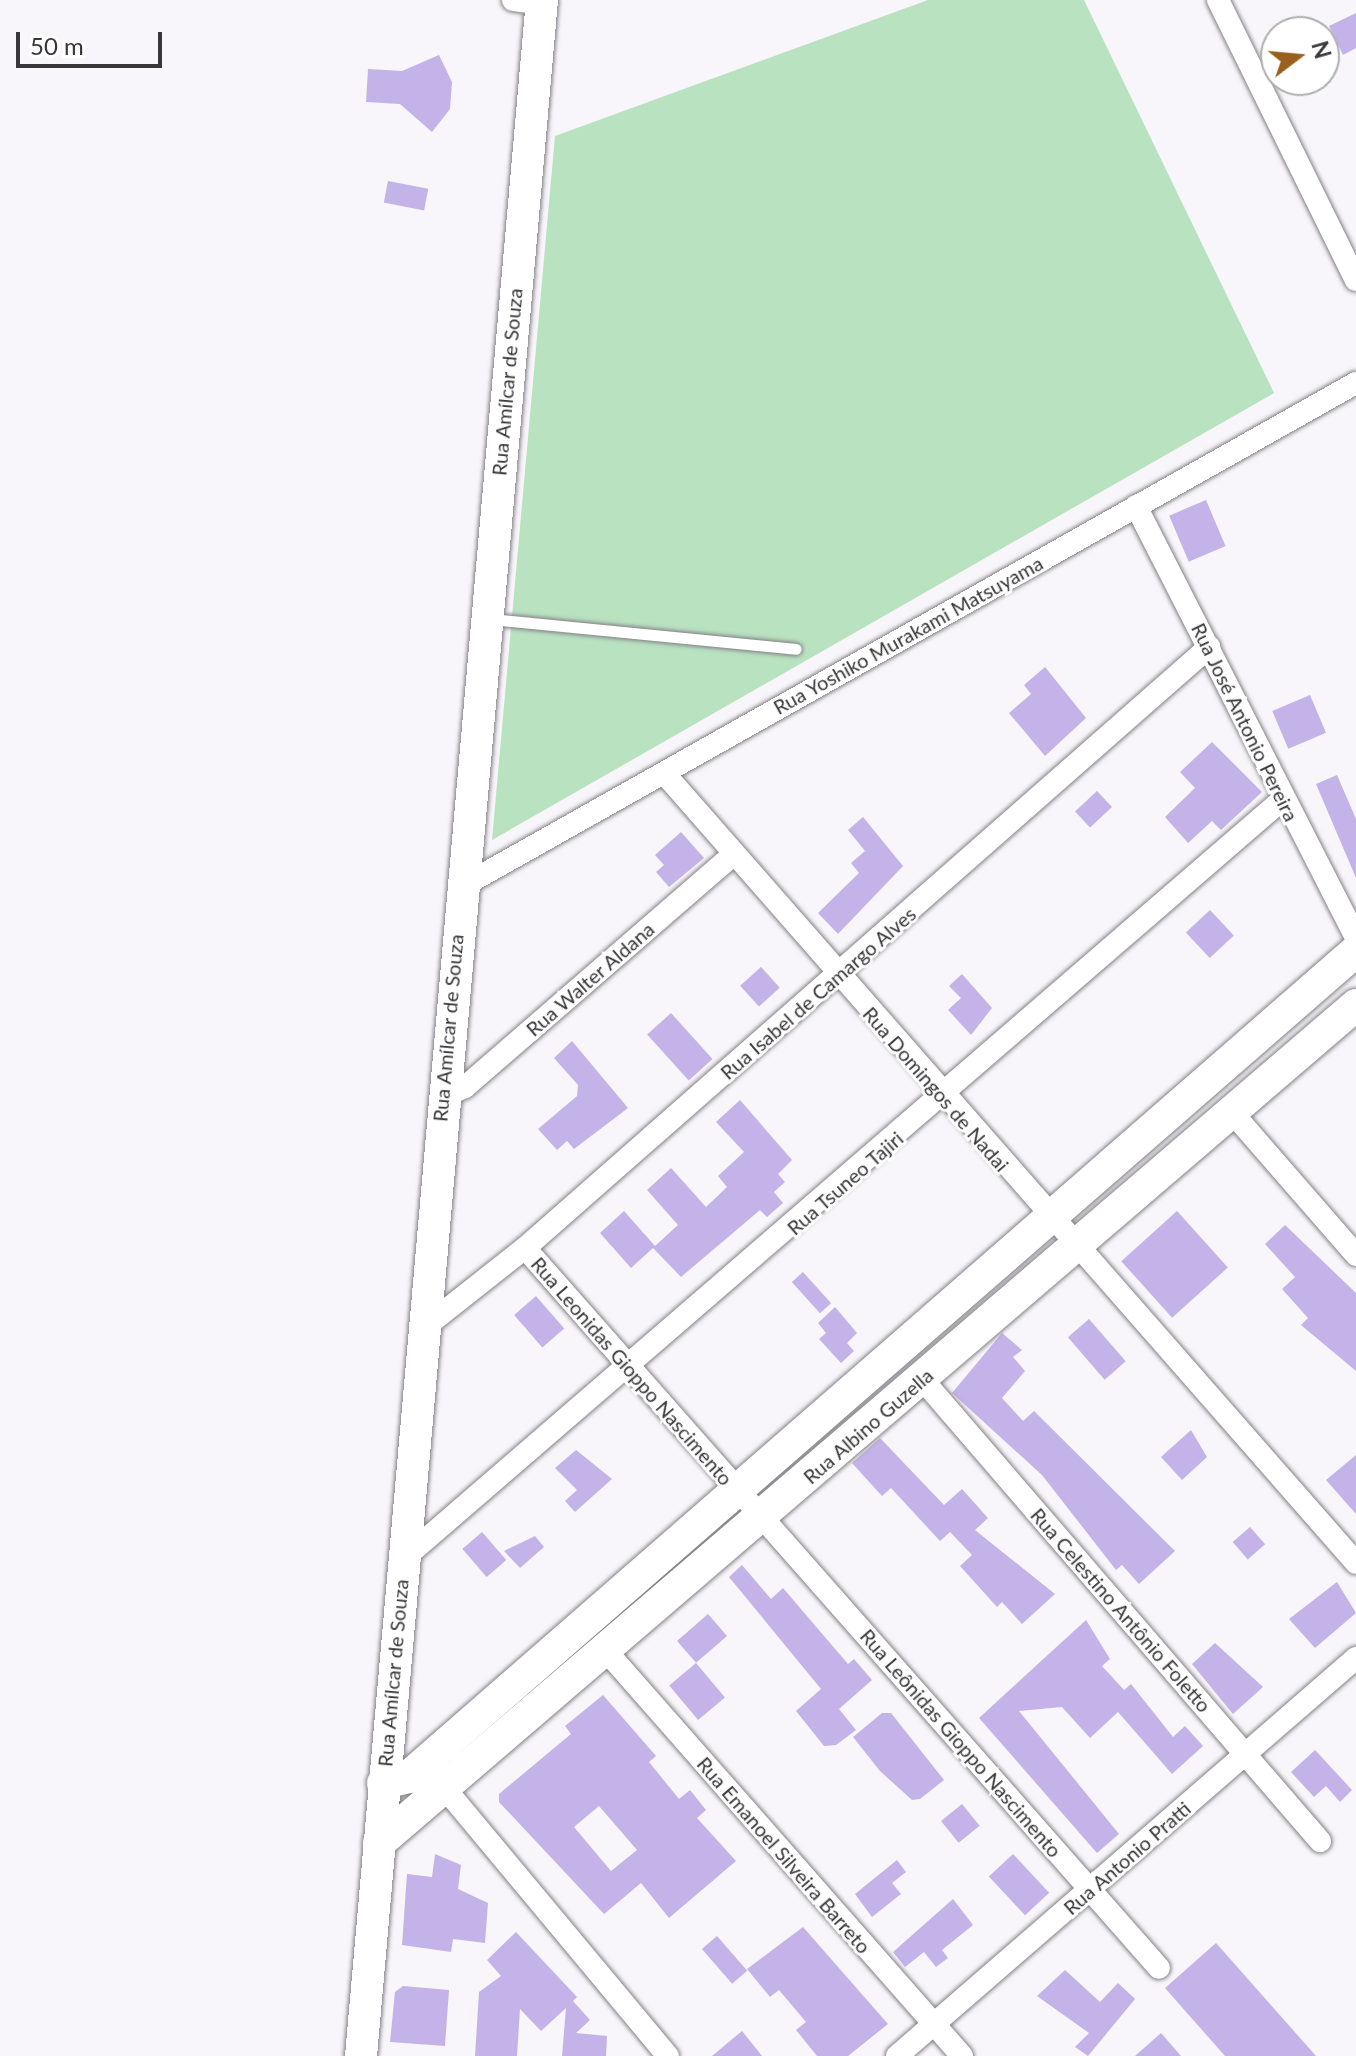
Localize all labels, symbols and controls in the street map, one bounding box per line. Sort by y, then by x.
scale bar [20,16,166,66]
north arrow [1260,16,1340,96]
text: 50 m [30,31,84,60]
text: N [1306,38,1337,62]
street label: Rua Amílcar de Souza [487,287,527,477]
street label: Rua Yoshiko Murakami Matsuyama [769,551,1047,719]
street label: Rua José Antonio Pereira [1186,618,1304,826]
street label: Rua Isabel de Camargo Alves [715,901,921,1085]
street label: Rua Walter Aldana [521,916,659,1042]
street label: Rua Amílcar de Souza [428,933,468,1123]
street label: Rua Domingos de Nadai [858,1002,1014,1176]
street label: Rua Tsuneo Tajiri [782,1126,908,1240]
street label: Rua Leonidas Gioppo Nascimento [526,1252,738,1490]
street label: Rua Albino Guzella [798,1363,938,1489]
street label: Rua Celestino Antônio Foletto [1026,1503,1216,1717]
street label: Rua Amílcar de Souza [373,1578,413,1768]
street label: Rua Leônidas Gioppo Nascimento [855,1624,1067,1862]
street label: Rua Emanoel Silveira Barreto [692,1752,876,1958]
street label: Rua Antonio Pratti [1058,1796,1196,1920]

